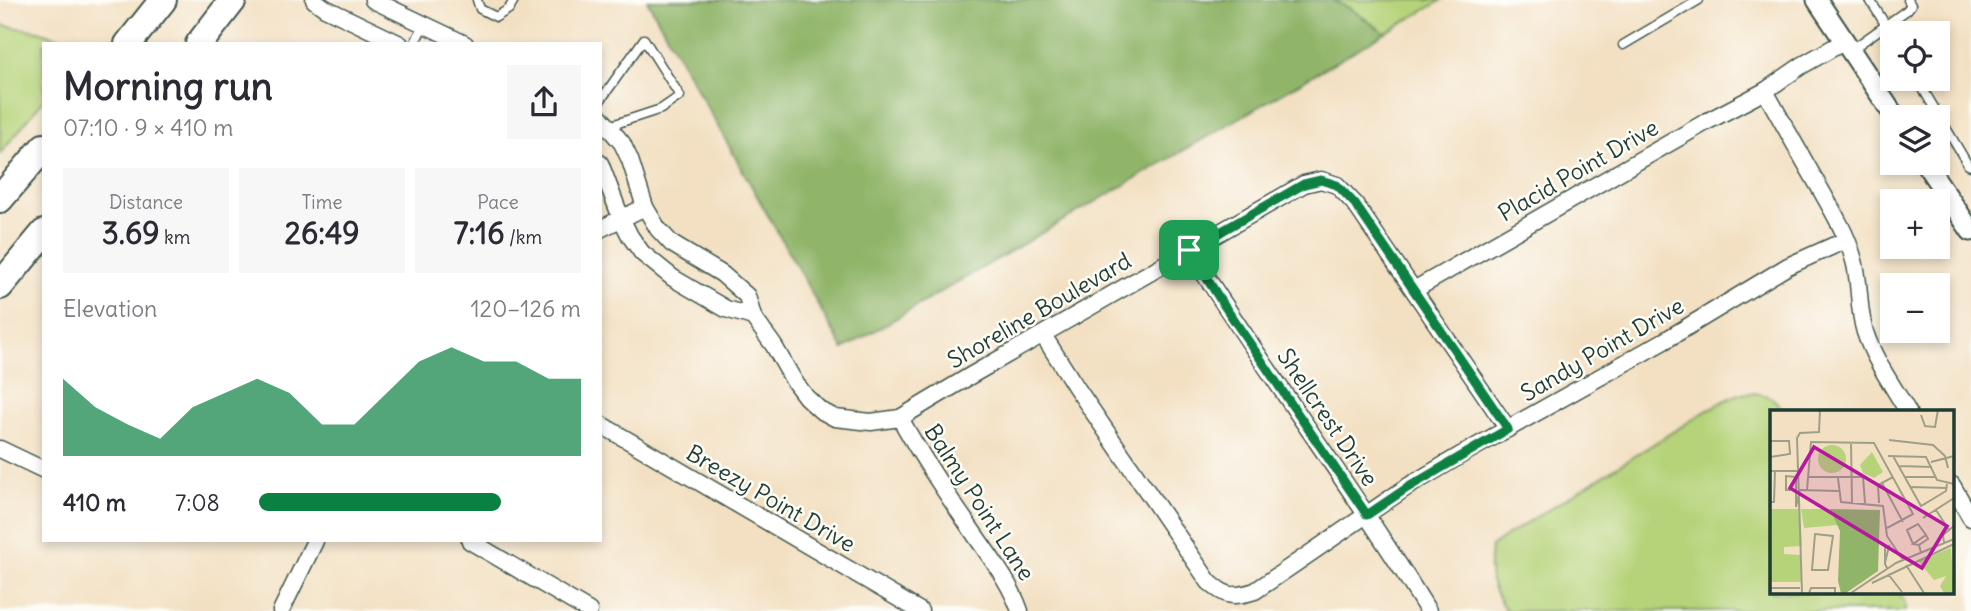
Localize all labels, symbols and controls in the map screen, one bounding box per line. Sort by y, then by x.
map controls [1880,21,1950,343]
button: locate [1880,21,1950,91]
text: Morning run [63,63,273,110]
button: share [507,65,581,139]
button: layers [1880,105,1950,175]
street label: Placid Point Drive [1493,112,1663,228]
text: 07:10 · 9 × 410 m [63,113,233,142]
button: + [1880,189,1950,259]
text: Distance [109,190,183,214]
text: Time [301,190,343,214]
text: Pace [477,190,519,214]
text: 3.69 [102,214,159,252]
text: 26:49 [284,214,360,252]
text: 7:16 [454,214,504,252]
pin [1159,220,1219,280]
text: km [159,225,190,249]
text: /km [504,225,542,249]
icon: arrive [1170,231,1208,269]
street label: Shoreline Boulevard [942,246,1136,374]
button: − [1880,273,1950,343]
street label: Sandy Point Drive [1515,291,1689,407]
text: Elevation [63,294,157,323]
text: 120–126 m [470,294,581,323]
street label: Shellcrest Drive [1271,343,1385,491]
inset map [1770,410,1954,594]
street label: Balmy Point Lane [919,418,1041,586]
street label: Breezy Point Drive [681,438,861,558]
text: 410 m [63,488,126,517]
text: 7:08 [175,488,220,517]

